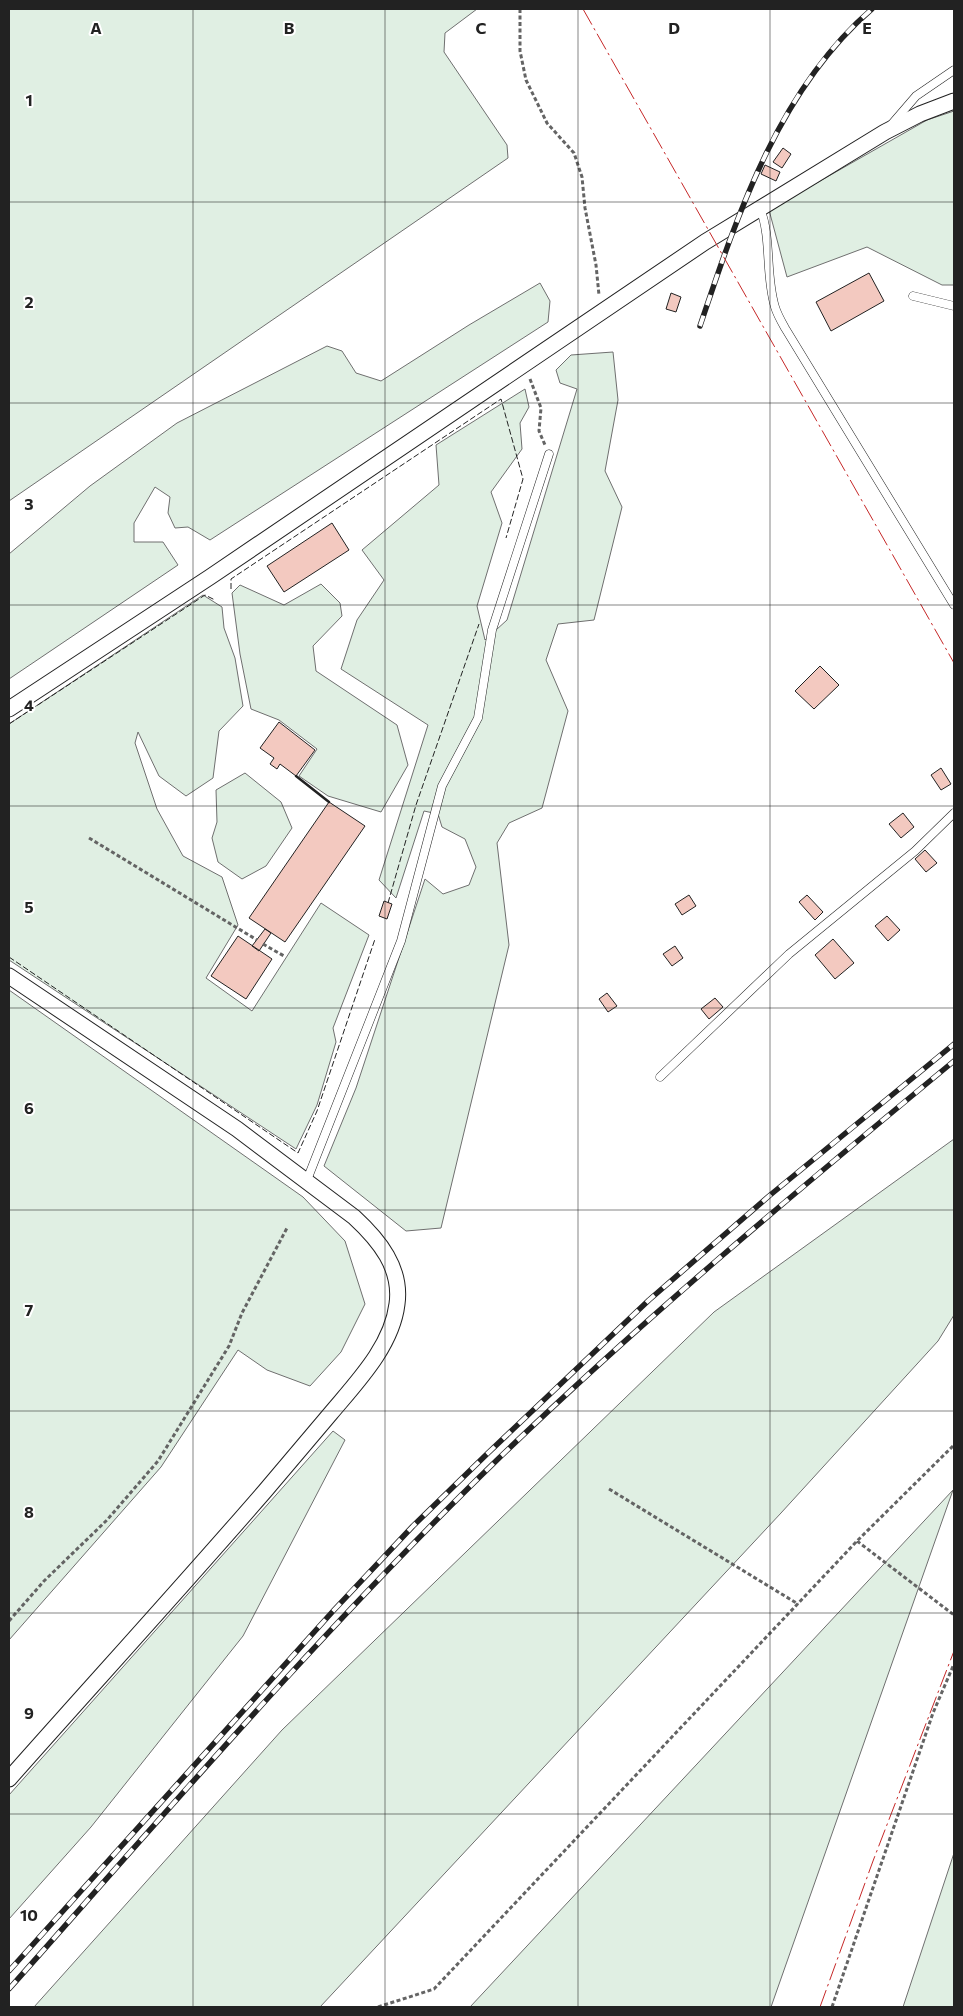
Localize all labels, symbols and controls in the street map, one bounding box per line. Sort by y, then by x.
text: A [90,18,102,37]
text: B [284,18,295,37]
text: C [476,18,487,37]
text: D [668,18,680,37]
text: E [862,18,872,37]
text: 1 [25,90,33,109]
text: 2 [24,292,34,311]
text: 3 [24,494,34,513]
text: 4 [24,695,34,714]
text: 5 [24,897,34,916]
text: 6 [24,1098,34,1117]
text: 7 [25,1300,34,1319]
text: 8 [24,1502,34,1521]
text: 9 [24,1703,34,1722]
text: 10 [20,1905,38,1924]

